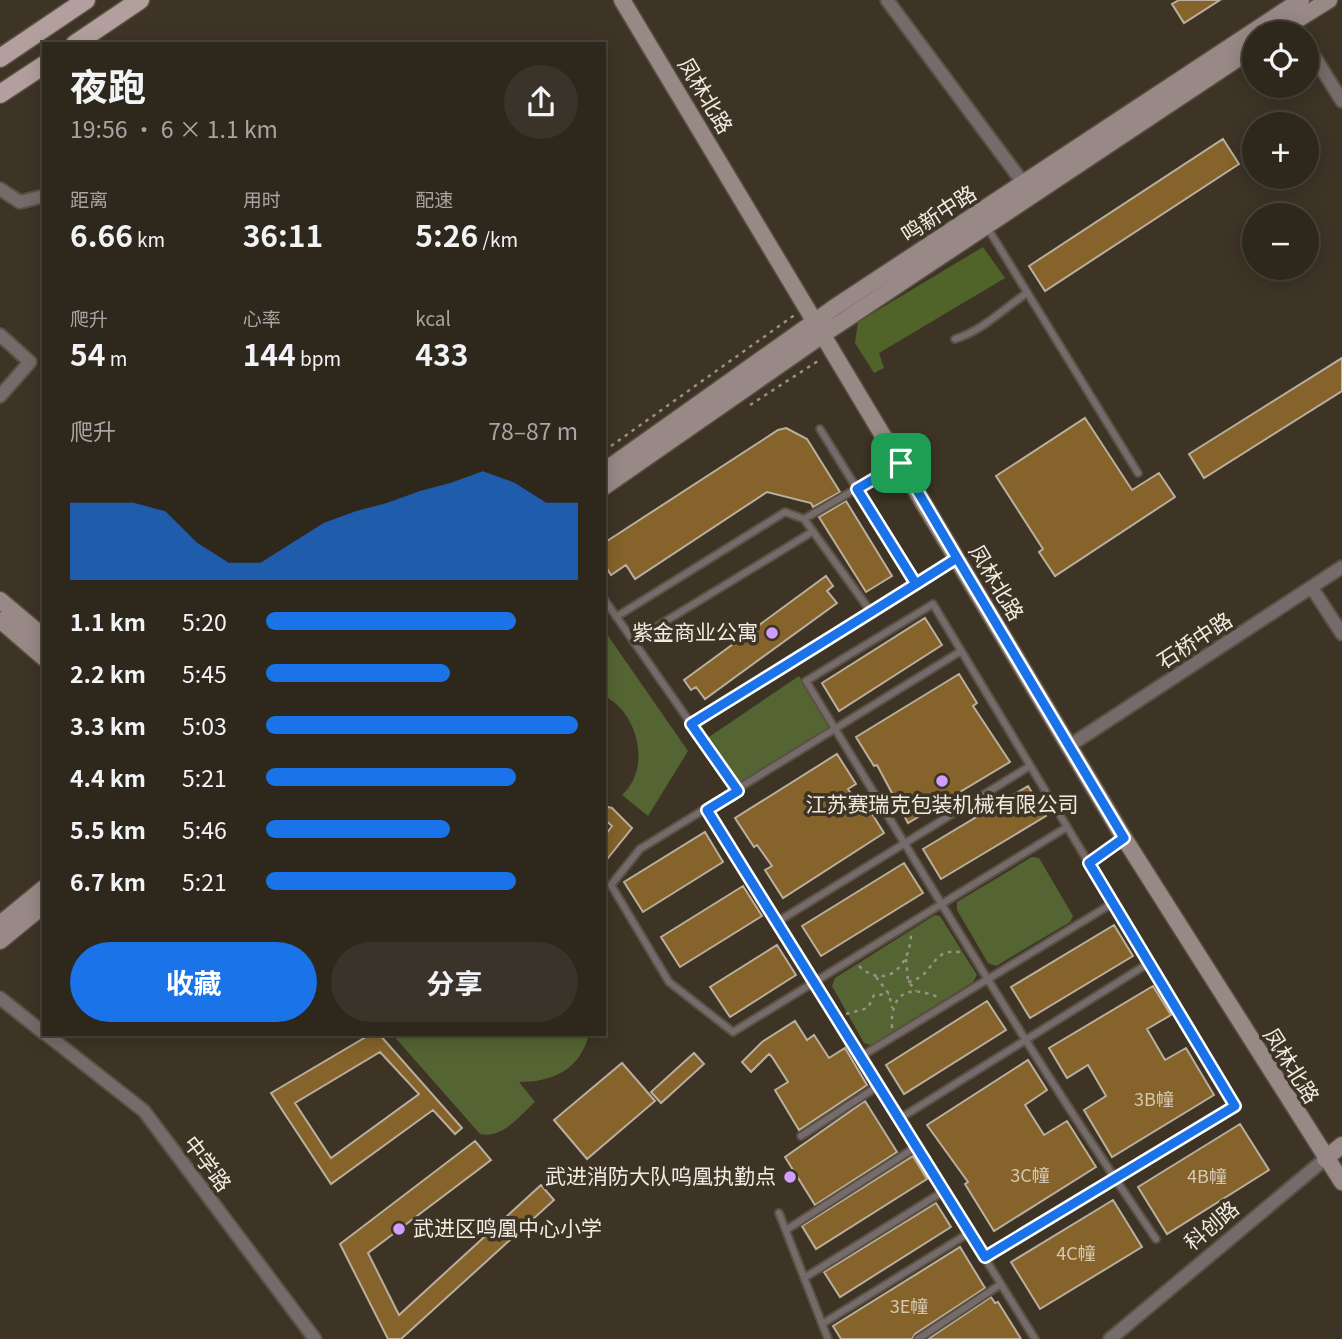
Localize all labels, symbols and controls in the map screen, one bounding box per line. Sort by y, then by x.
map controls [1242,21,1319,280]
button: locate [1242,21,1319,98]
street label: 凤林北路 [672,51,741,139]
text: 夜跑 [70,57,146,112]
button: share [504,65,578,139]
text: 19:56 · 6 × 1.1 km [70,111,278,145]
button: + [1242,112,1319,189]
street label: 鸣新中路 [895,177,981,248]
text: 距离 [70,185,108,212]
text: 用时 [243,185,281,212]
text: 配速 [415,185,453,212]
button: − [1242,203,1319,280]
text: 6.66 [70,212,133,256]
text: 36:11 [243,212,323,256]
text: 5:26 [415,212,478,256]
text: km [133,225,165,252]
text: /km [478,225,518,252]
text: 爬升 [70,304,108,331]
text: 心率 [243,304,281,331]
text: kcal [415,304,451,331]
text: 54 [70,331,105,375]
text: 144 [243,331,296,375]
text: 433 [415,331,468,375]
text: m [105,344,127,371]
text: bpm [296,344,341,371]
text: 爬升 [70,413,116,447]
text: 78–87 m [488,413,578,447]
pin [871,433,931,493]
icon: arrive [882,444,920,482]
street label: 凤林北路 [963,538,1032,626]
text: 1.1 km [70,604,146,638]
text: 5:20 [182,604,227,638]
street label: 石桥中路 [1151,604,1237,675]
place label: 紫金商业公寓 [632,616,758,646]
marker: 紫金商业公寓 [764,625,780,641]
text: 2.2 km [70,656,146,690]
text: 5:45 [182,656,227,690]
text: 3.3 km [70,708,146,742]
text: 5:03 [182,708,227,742]
text: 4.4 km [70,760,146,794]
text: 5:21 [182,760,227,794]
marker: 江苏赛瑞克包装机械有限公司 [934,773,950,789]
place label: 江苏赛瑞克包装机械有限公司 [806,788,1079,818]
text: 5.5 km [70,812,146,846]
text: 5:46 [182,812,227,846]
text: 6.7 km [70,864,146,898]
text: 5:21 [182,864,227,898]
button: 收藏 [70,942,317,1022]
button: 分享 [331,942,578,1022]
street label: 凤林北路 [1258,1021,1328,1109]
house number: 3B幢 [1134,1085,1174,1111]
street label: 中学路 [178,1129,240,1197]
place label: 武进消防大队呜凰执勤点 [545,1160,776,1190]
house number: 3C幢 [1010,1161,1050,1187]
house number: 4B幢 [1187,1162,1227,1188]
marker: 武进消防大队呜凰执勤点 [782,1169,798,1185]
street label: 科创路 [1177,1193,1244,1256]
place label: 武进区鸣凰中心小学 [413,1212,602,1242]
marker: 武进区鸣凰中心小学 [391,1221,407,1237]
house number: 4C幢 [1056,1239,1096,1265]
house number: 3E幢 [890,1292,928,1318]

